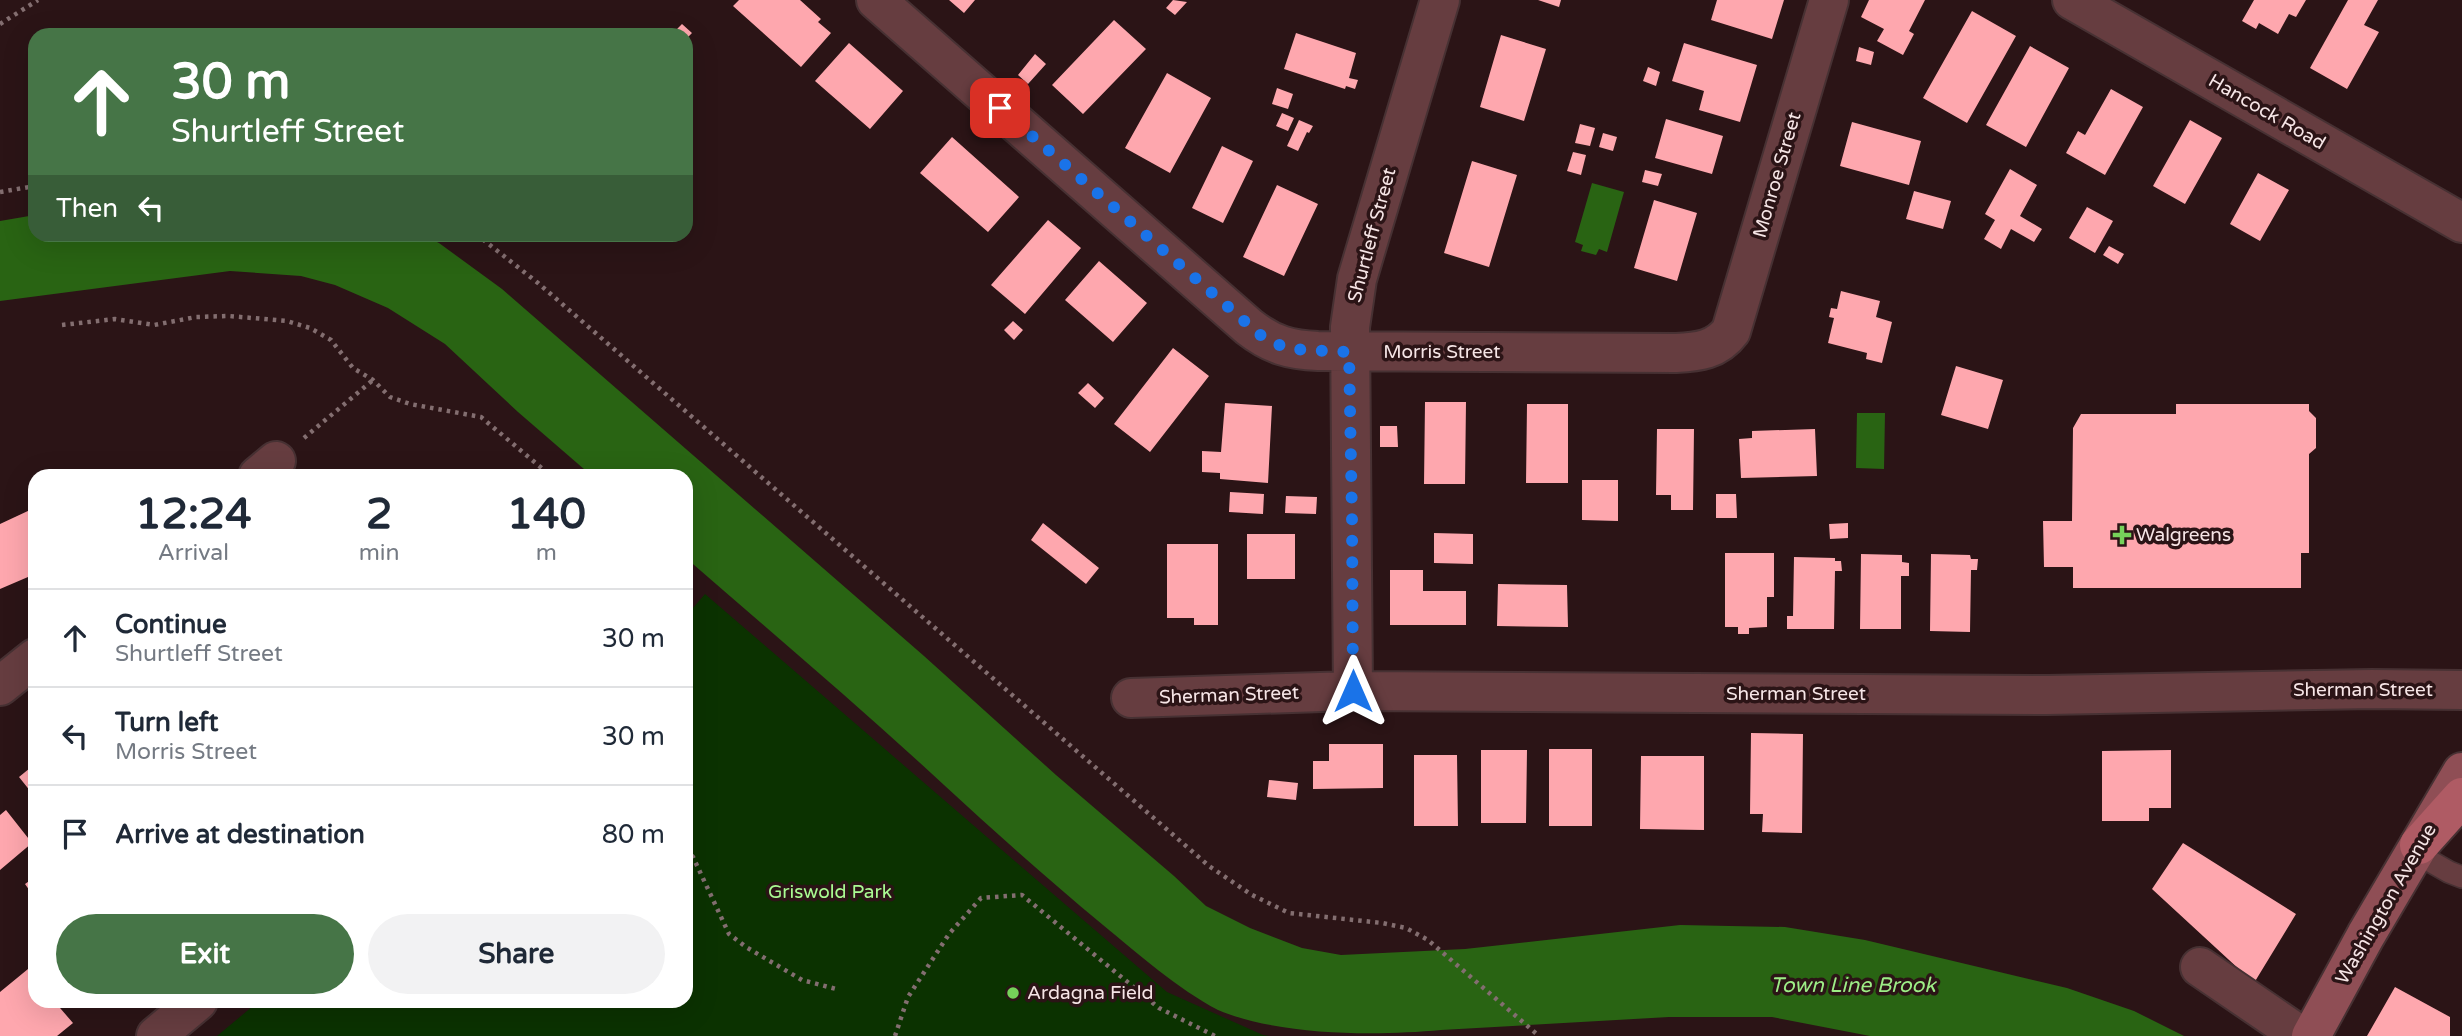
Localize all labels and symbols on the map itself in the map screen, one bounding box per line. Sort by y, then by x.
street label: Hancock Road [2205,70,2329,154]
pin [970,78,1030,138]
street label: Monroe Street [1749,110,1805,240]
street label: Shurtleff Street [1343,165,1401,305]
street label: Morris Street [1383,341,1501,363]
place label: Walgreens [2136,524,2231,546]
marker: Walgreens [2114,527,2130,543]
position arrow [1316,654,1390,728]
street label: Sherman Street [2293,679,2433,701]
street label: Sherman Street [1159,682,1299,708]
street label: Sherman Street [1726,683,1866,705]
street label: Washington Avenue [2331,820,2441,988]
park label: Griswold Park [768,881,892,903]
water label: Town Line Brook [1770,973,1937,998]
place label: Ardagna Field [1027,982,1153,1004]
marker: Ardagna Field [1005,985,1021,1001]

